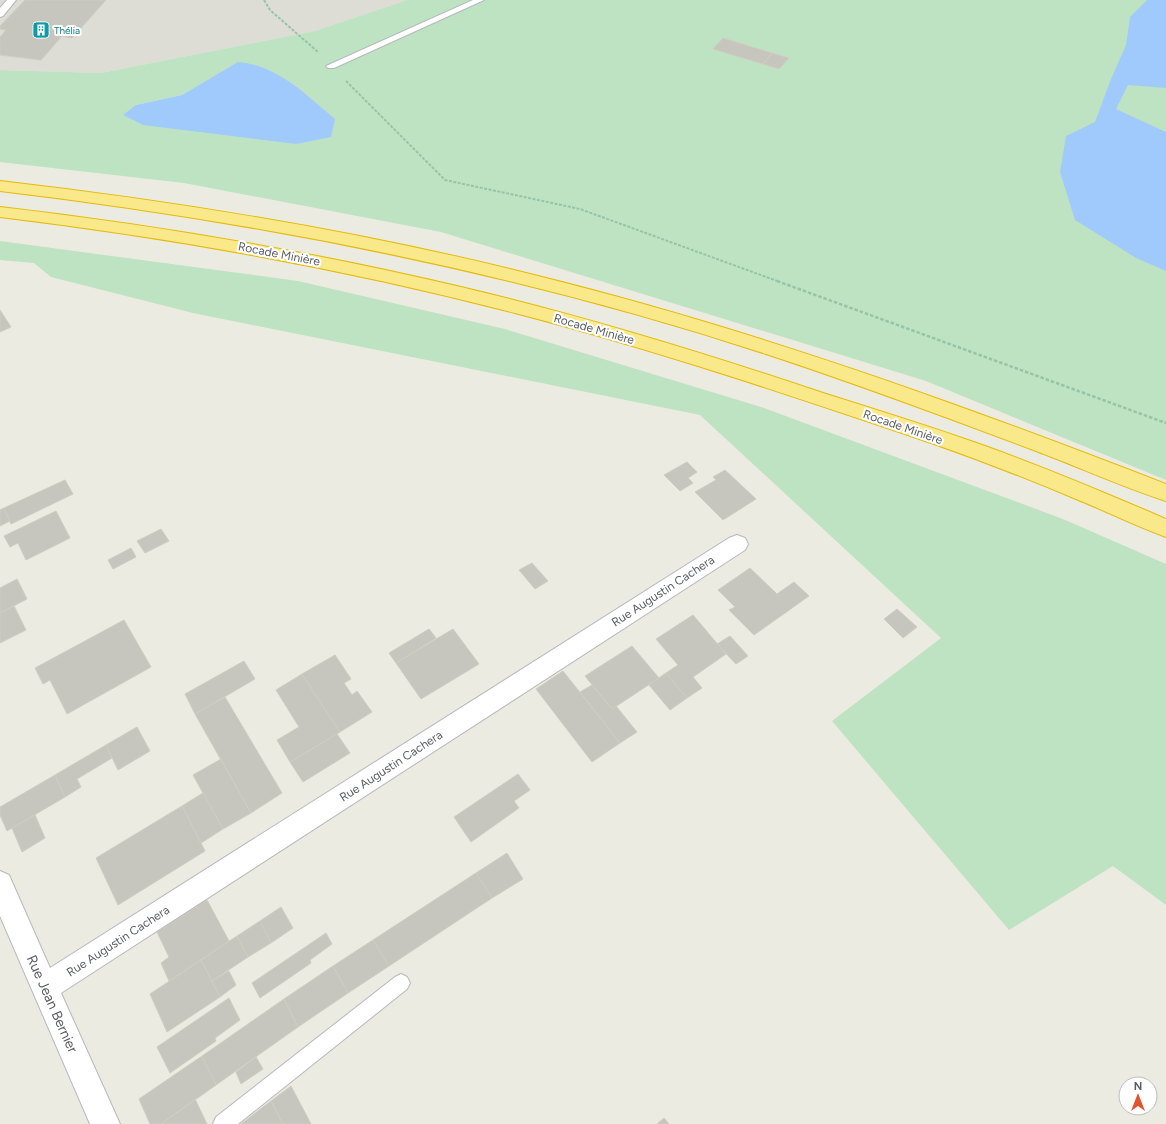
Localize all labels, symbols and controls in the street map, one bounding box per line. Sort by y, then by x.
building icon: Thélia [31,20,51,40]
place label: Thélia [54,24,80,37]
street label: Rocade Minière [237,239,322,269]
street label: Rocade Minière [552,311,636,347]
street label: Rocade Minière [861,407,945,447]
street label: Rue Augustin Cachera [609,553,717,629]
street label: Rue Augustin Cachera [337,728,445,804]
street label: Rue Augustin Cachera [64,903,172,979]
street label: Rue Jean Bernier [23,952,81,1056]
north arrow [1118,1076,1158,1116]
text: N [1134,1080,1142,1093]

